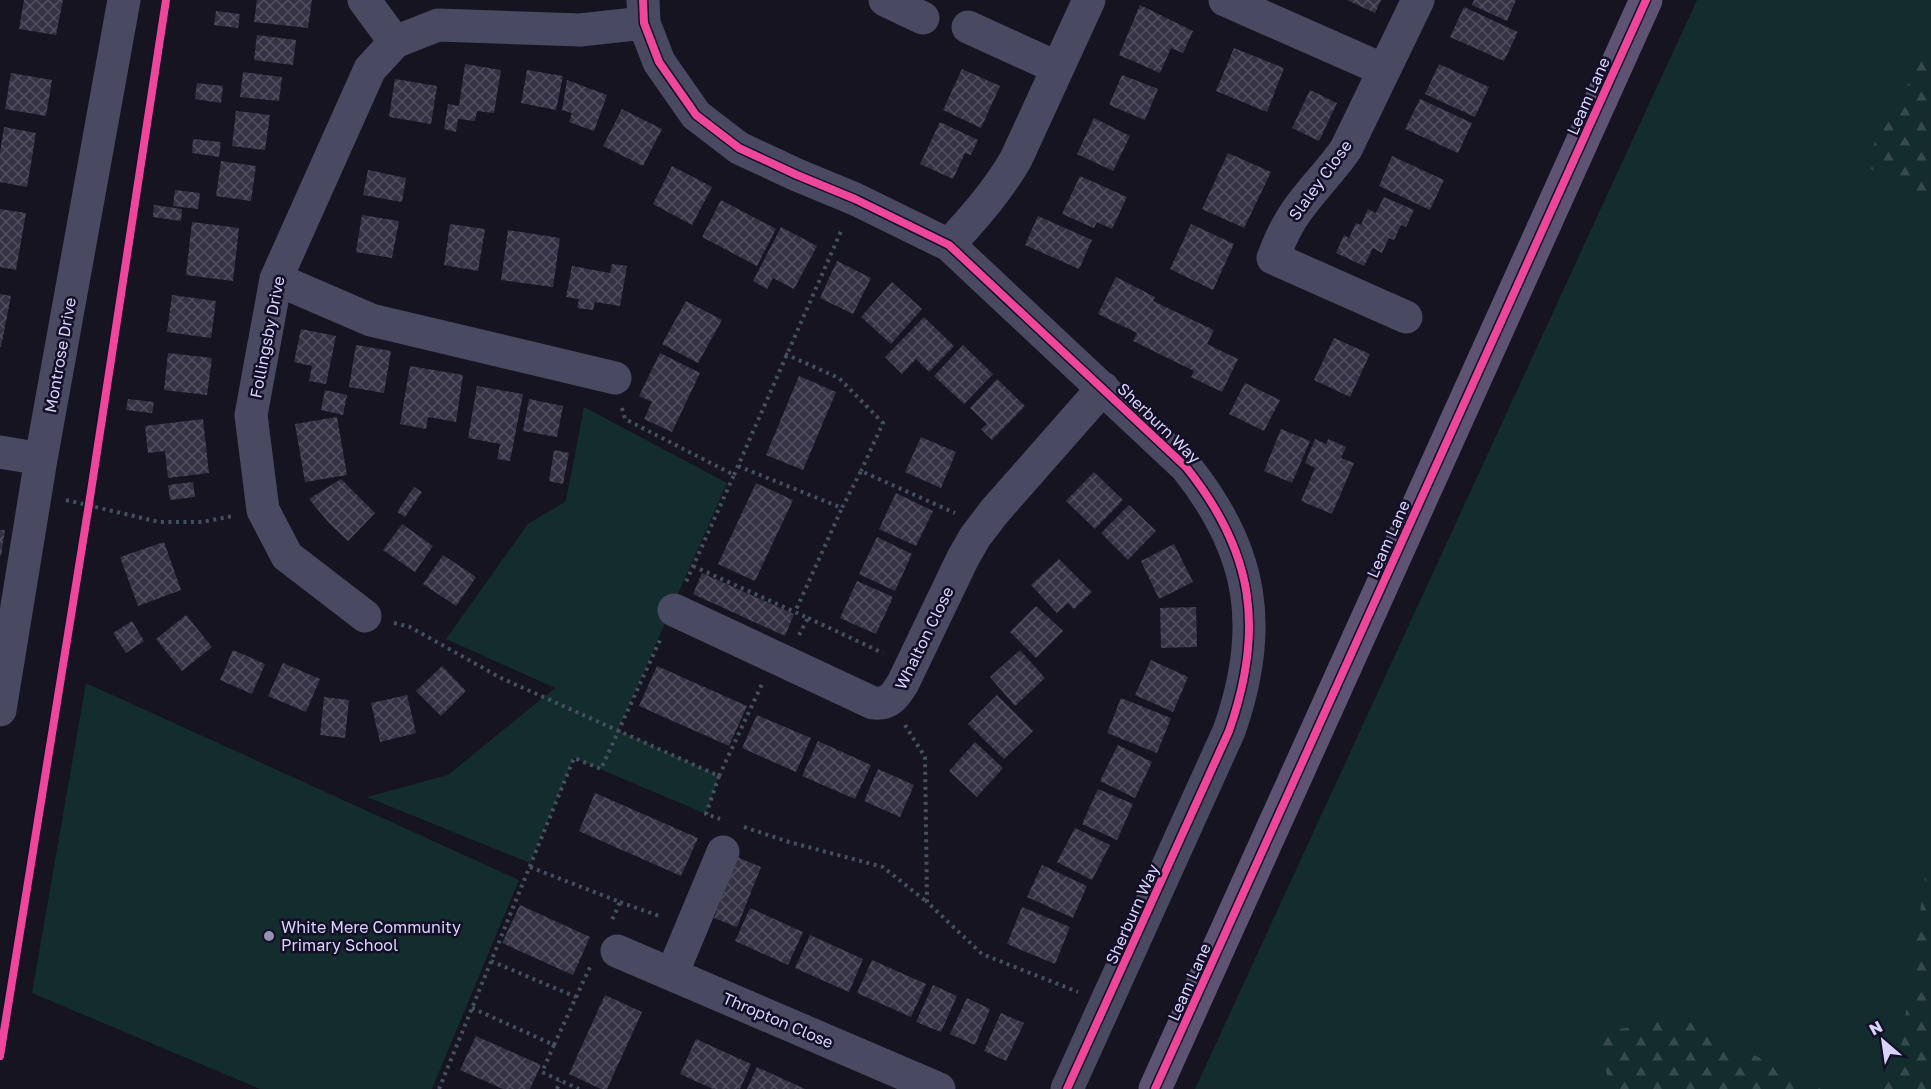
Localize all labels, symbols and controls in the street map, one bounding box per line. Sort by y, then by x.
street label: Leam Lane [1562,54,1614,138]
street label: Slaley Close [1284,136,1356,224]
street label: Follingsby Drive [245,274,289,400]
street label: Montrose Drive [40,296,80,414]
street label: Sherburn Way [1113,378,1205,468]
street label: Leam Lane [1362,497,1414,581]
street label: Whalton Close [890,583,958,693]
street label: Sherburn Way [1101,861,1163,967]
place label: White Mere Community Primary School [281,917,461,955]
marker: White Mere Community Primary School [262,929,276,943]
street label: Leam Lane [1163,940,1215,1024]
street label: Thropton Close [720,988,836,1052]
north arrow [1853,1011,1913,1071]
text: N [1866,1016,1886,1040]

